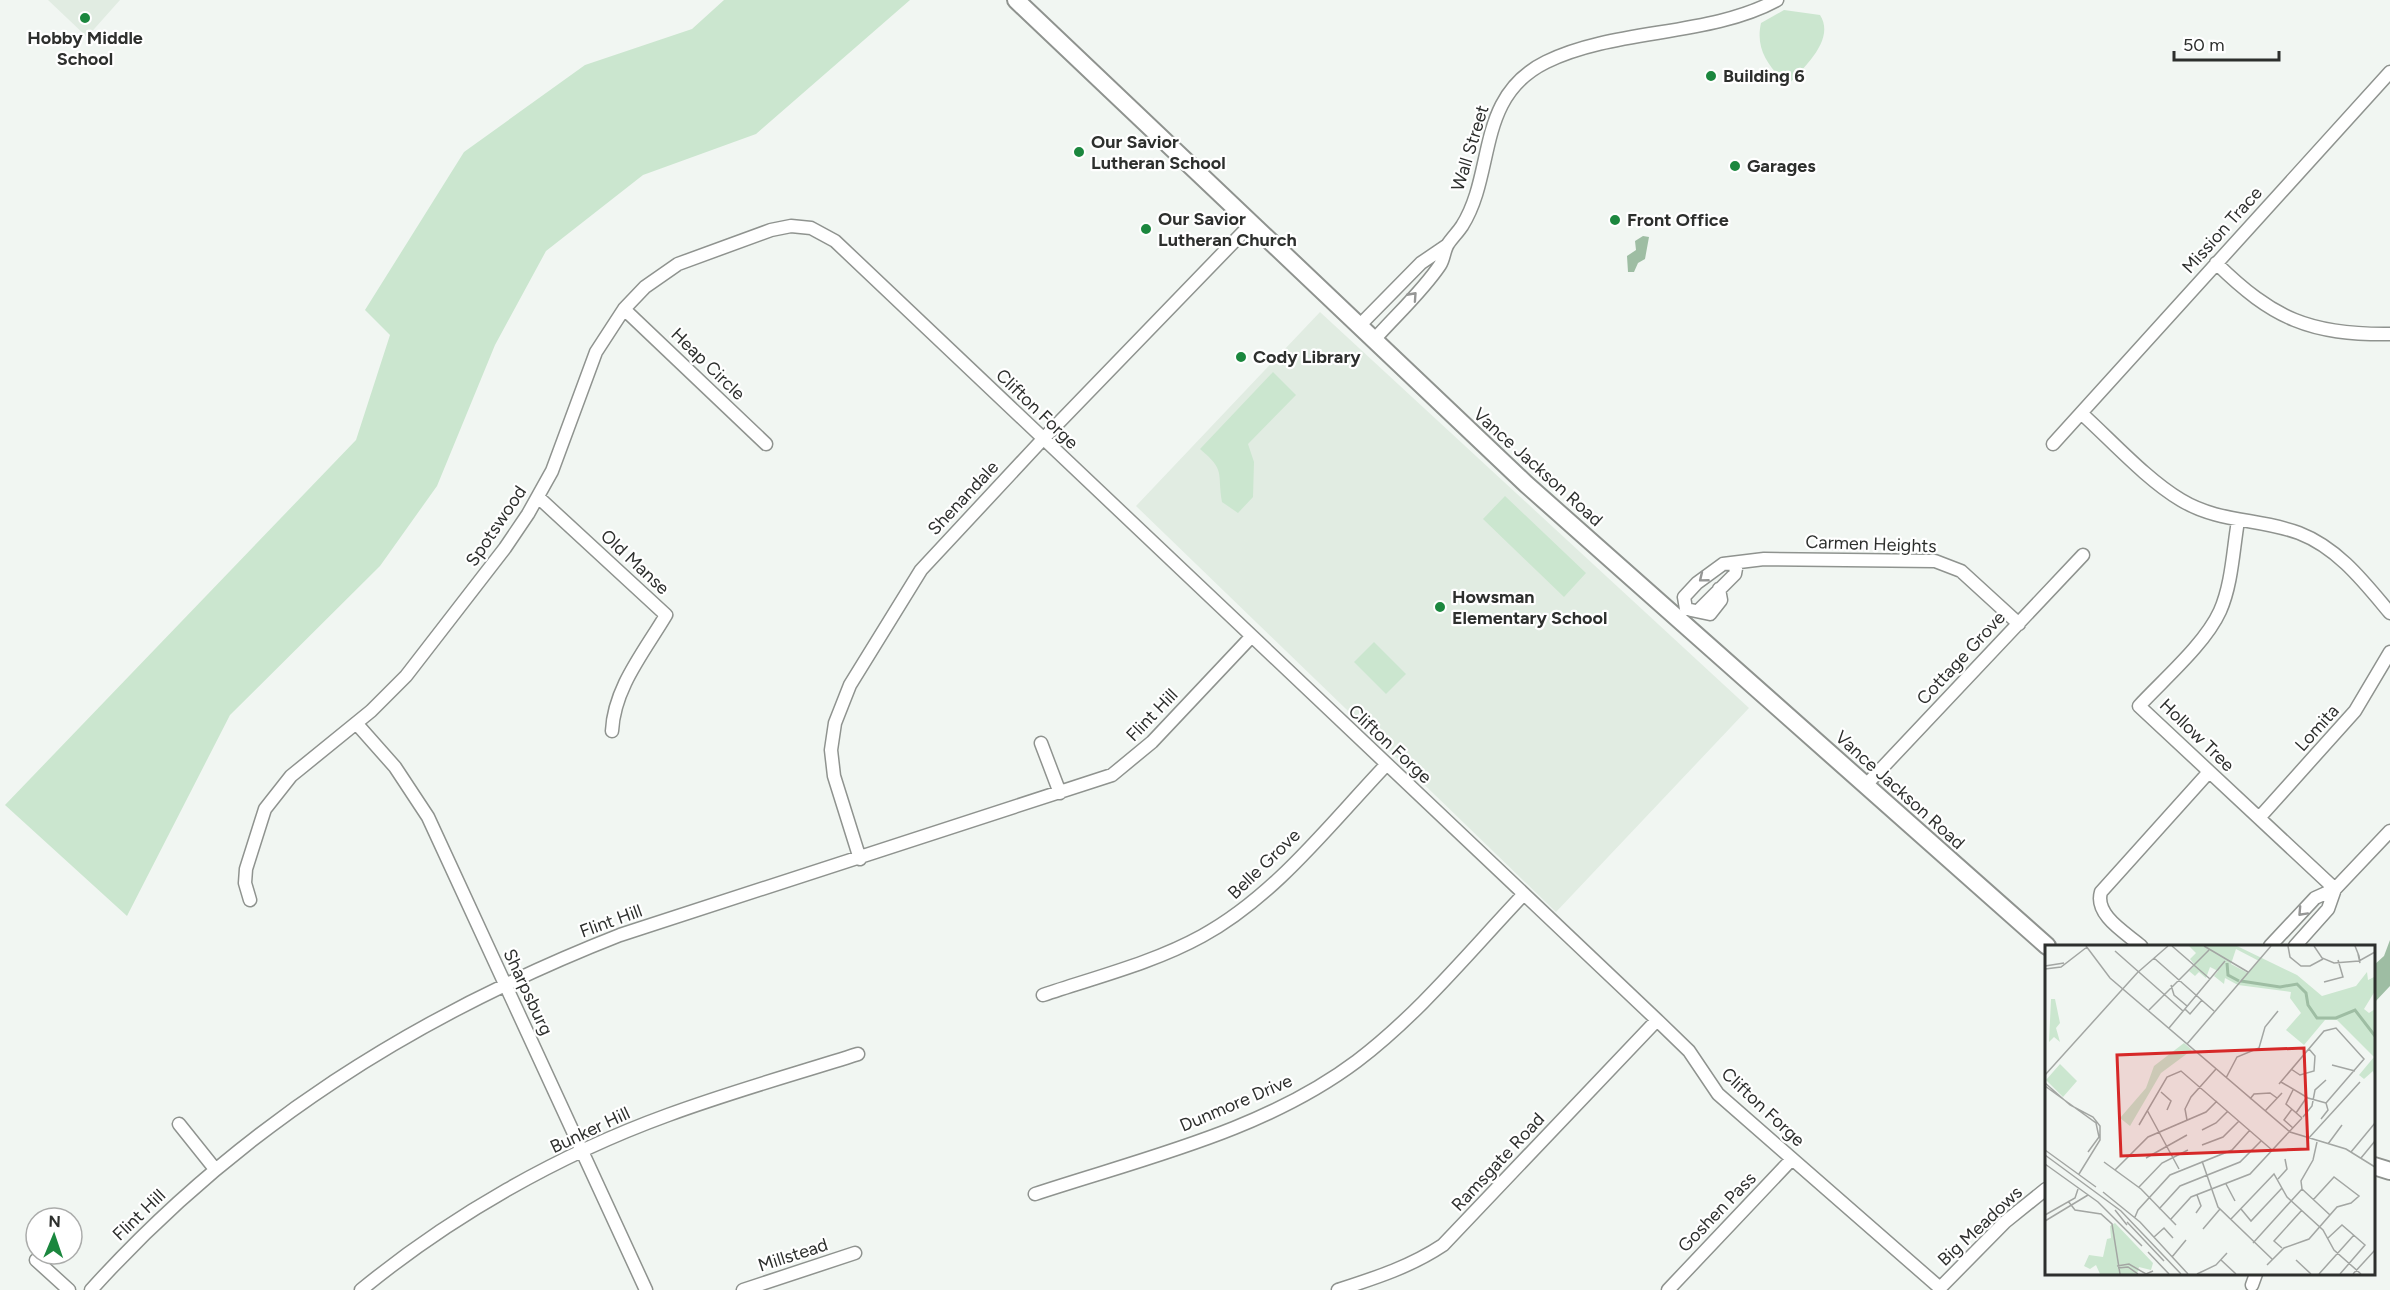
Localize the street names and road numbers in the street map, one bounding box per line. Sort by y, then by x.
street label: Wall Street [1447,102,1494,194]
street label: Mission Trace [2177,182,2267,278]
street label: Heap Circle [666,323,750,405]
street label: Clifton Forge [991,364,1083,454]
street label: Vance Jackson Road [1469,403,1607,531]
street label: Shenandale [923,456,1003,540]
street label: Spotswood [461,481,531,571]
street label: Old Manse [596,525,674,599]
street label: Carmen Heights [1805,531,1937,557]
street label: Cottage Grove [1912,607,2010,709]
street label: Flint Hill [1122,684,1182,746]
street label: Hollow Tree [2155,694,2239,776]
street label: Clifton Forge [1344,700,1436,788]
street label: Lomita [2290,700,2344,756]
street label: Vance Jackson Road [1831,726,1969,854]
street label: Belle Grove [1223,824,1305,904]
street label: Flint Hill [577,900,645,942]
street label: Sharpsburg [498,945,558,1039]
street label: Clifton Forge [1717,1063,1809,1151]
street label: Dunmore Drive [1176,1069,1296,1137]
street label: Bunker Hill [547,1102,633,1158]
street label: Ramsgate Road [1447,1108,1549,1216]
street label: Goshen Pass [1673,1167,1761,1257]
street label: Big Meadows [1933,1181,2027,1271]
street label: Flint Hill [108,1185,170,1245]
street label: Millstead [755,1233,831,1277]

